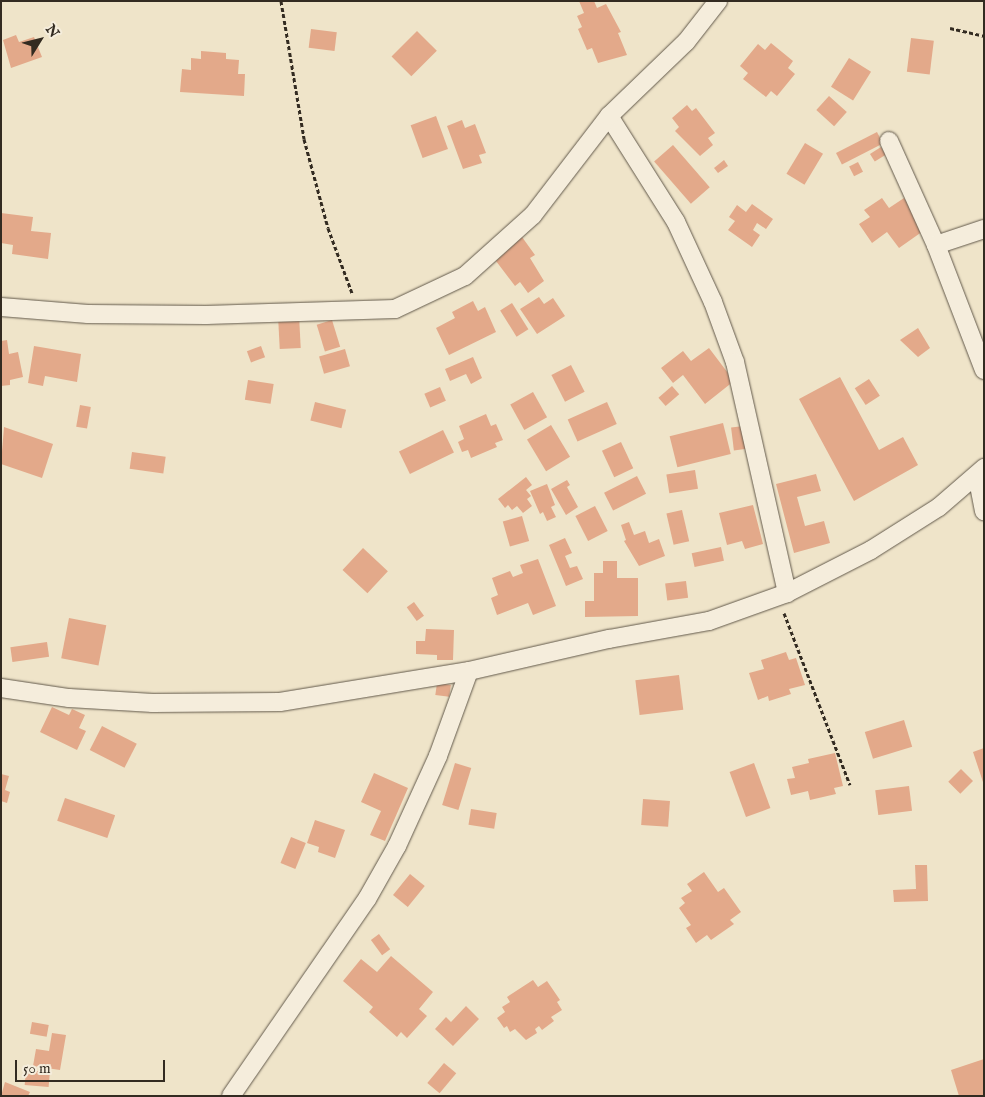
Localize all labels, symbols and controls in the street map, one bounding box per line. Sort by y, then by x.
north arrow [15,15,65,65]
text: N [41,21,63,41]
scale bar [18,1050,168,1082]
text: 50 m [23,1059,51,1078]

